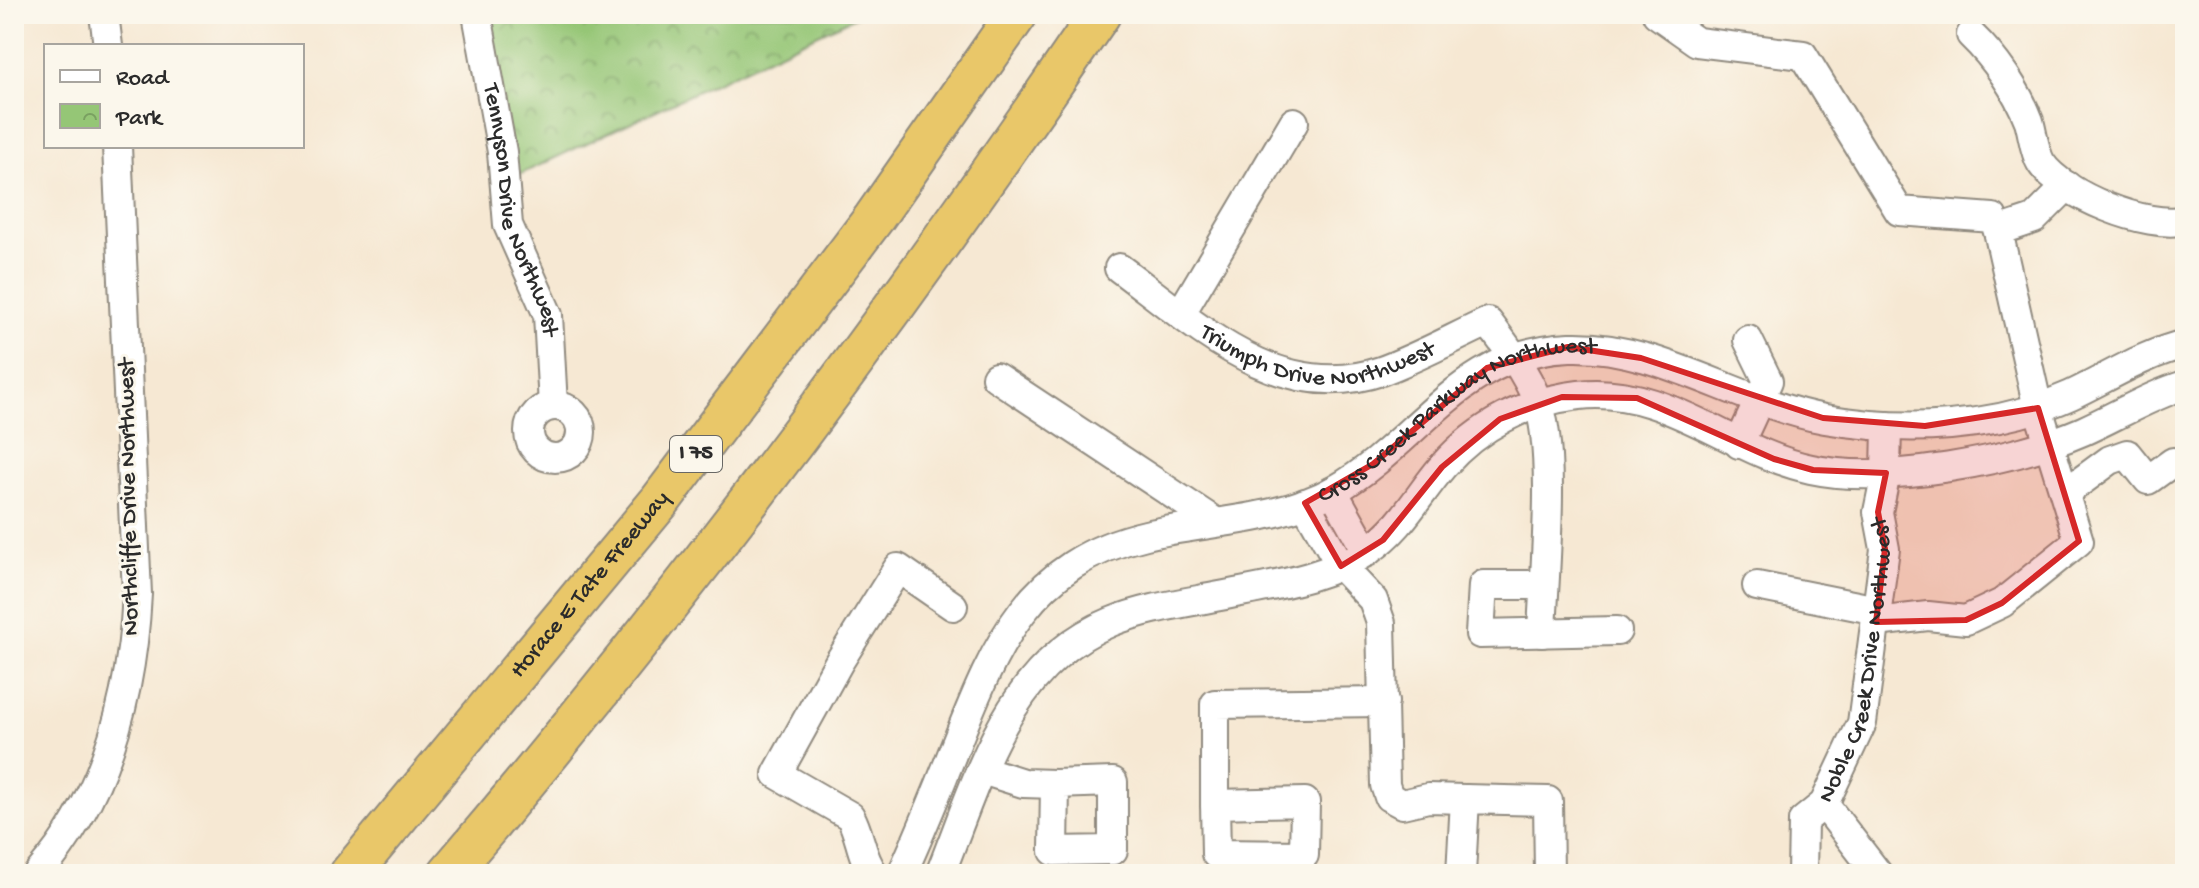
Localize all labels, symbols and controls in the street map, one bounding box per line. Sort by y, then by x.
legend [44,44,304,148]
text: Road [116,65,170,94]
street label: Tennyson Drive Northwest [475,79,564,339]
text: Park [115,105,164,134]
street label: Triumph Drive Northwest [1192,317,1442,394]
street label: Cross Creek Parkway Northwest [1313,332,1600,511]
street label: Northcliffe Drive Northwest [113,356,147,636]
road number: I 75 [670,436,722,472]
street label: Horace E Tate Freeway [504,485,677,684]
street label: Noble Creek Drive Northwest [1812,513,1900,807]

